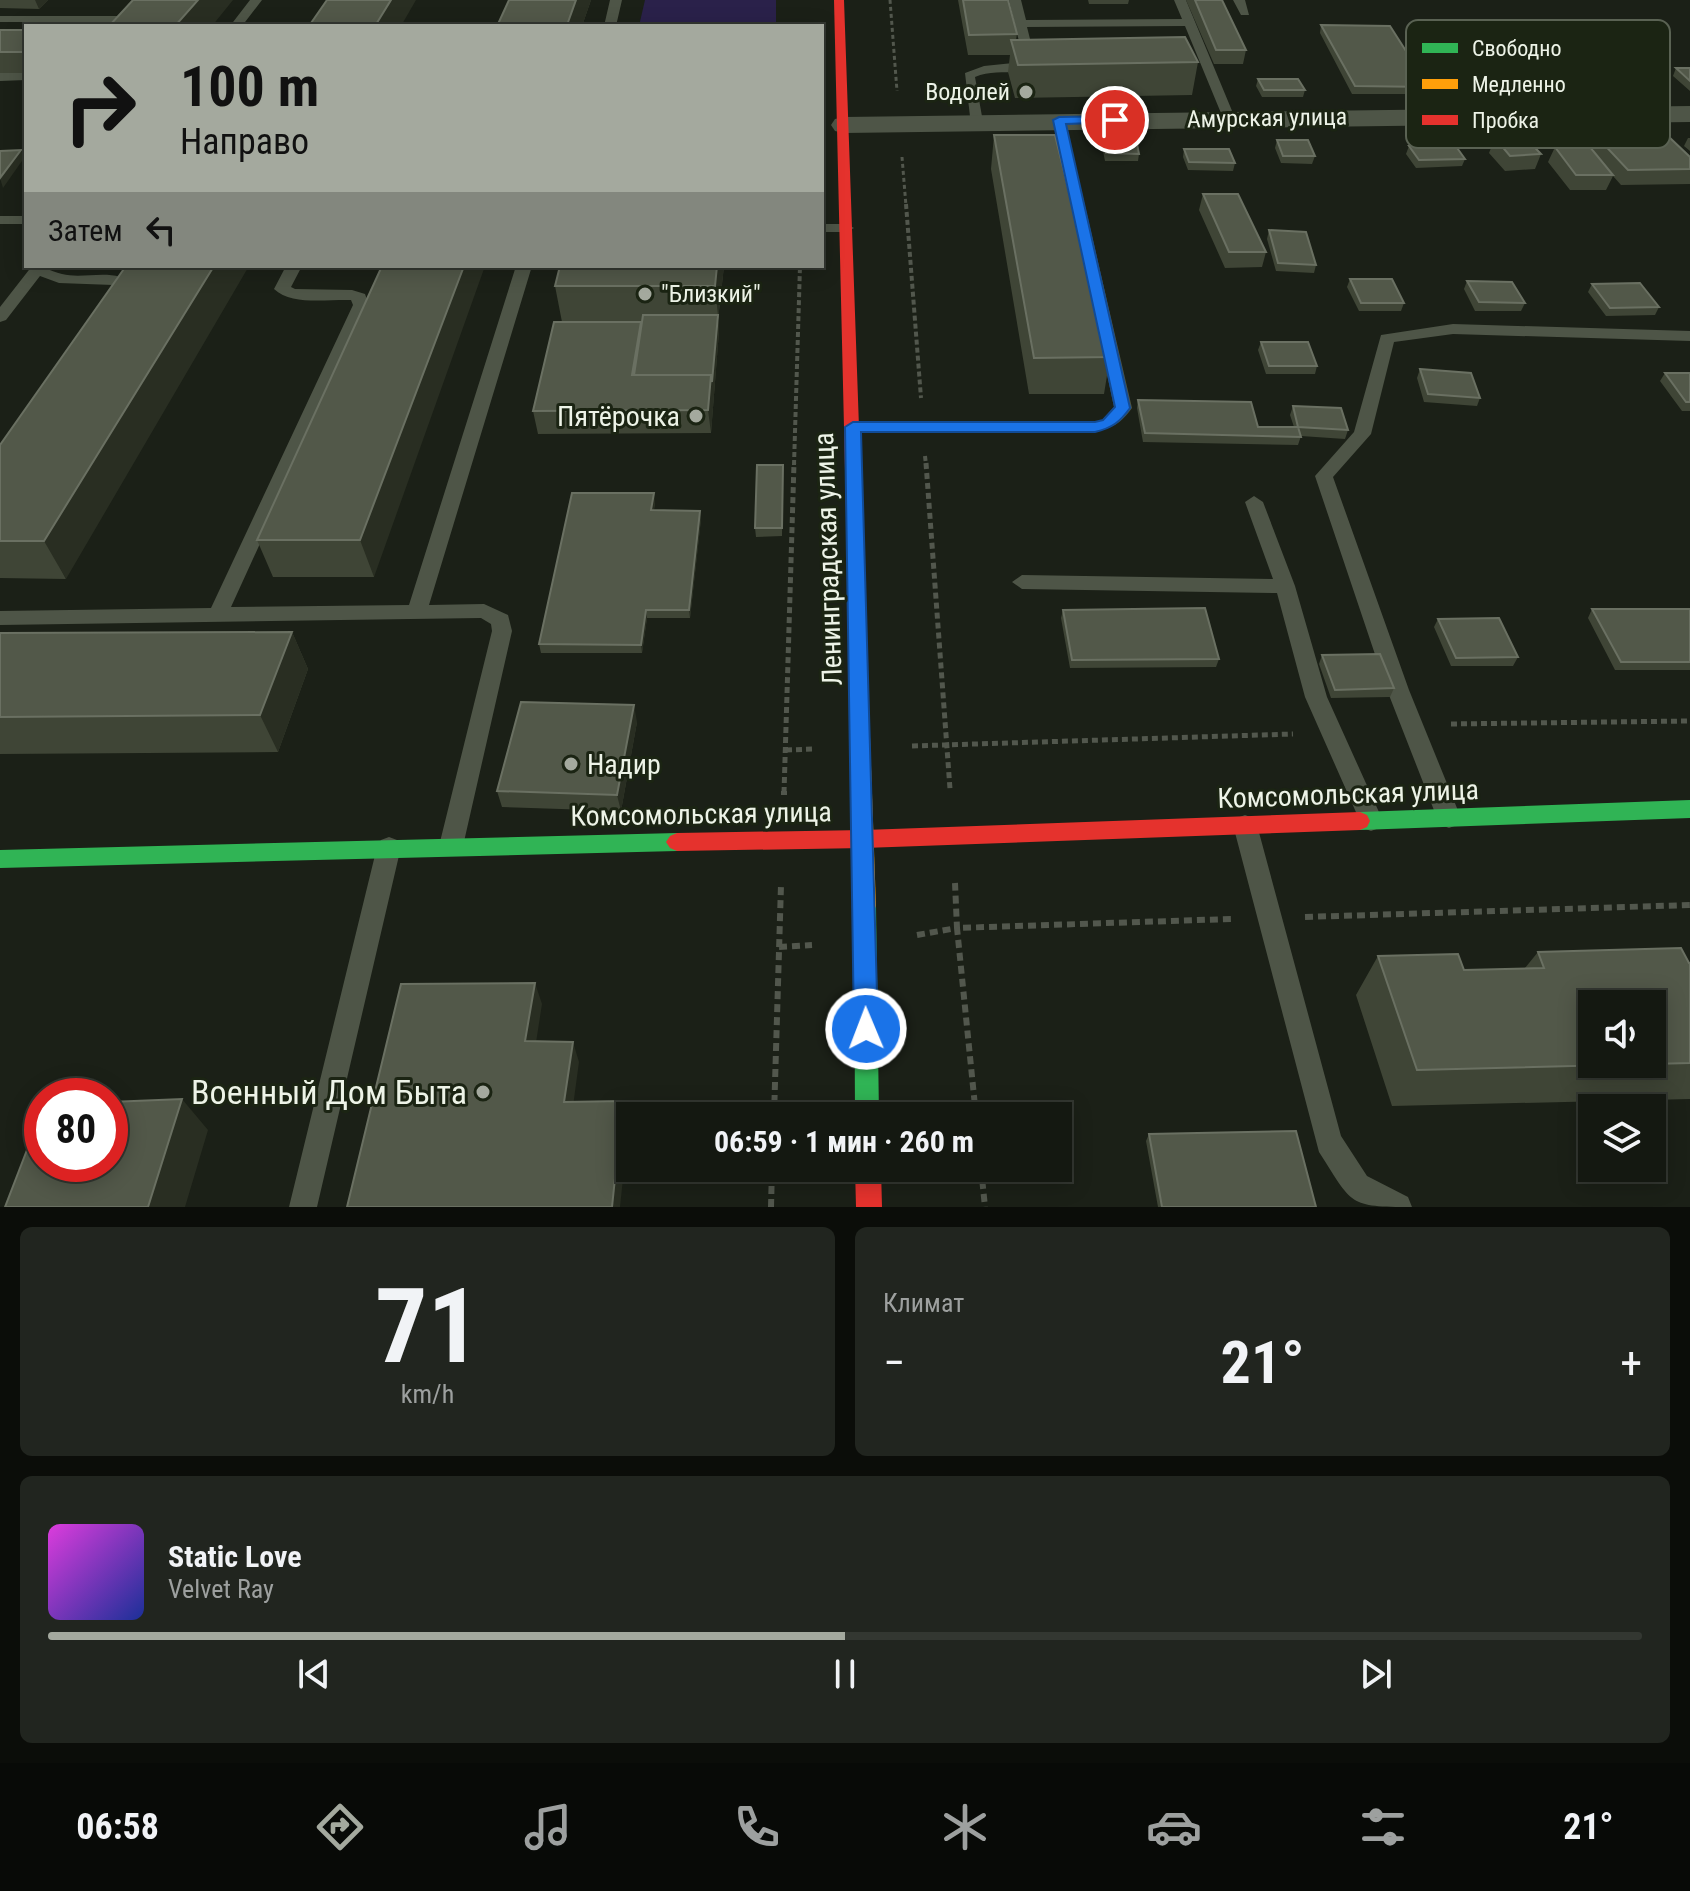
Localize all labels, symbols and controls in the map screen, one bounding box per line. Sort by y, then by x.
legend [1406,20,1670,148]
text: Свободно [1472,36,1562,61]
text: 100 m [180,54,319,120]
icon: right [48,56,152,160]
text: Медленно [1472,72,1566,97]
place label: Водолей [925,78,1010,106]
marker: Водолей [1017,83,1035,101]
pin [1081,86,1149,154]
icon: arrive [1093,98,1137,142]
street label: Амурская улица [1187,103,1347,133]
text: Пробка [1472,108,1539,133]
text: Направо [180,121,309,163]
icon: left [139,208,183,252]
text: Затем [48,213,123,248]
place label: "Близкий" [661,280,761,308]
marker: "Близкий" [636,285,654,303]
place label: Пятёрочка [557,400,680,433]
marker: Пятёрочка [687,407,705,425]
street label: Ленинградская улица [807,432,849,686]
place label: Надир [587,748,661,781]
marker: Надир [562,755,580,773]
street label: Комсомольская улица [1217,773,1479,815]
street label: Комсомольская улица [570,795,832,833]
position arrow [824,987,908,1071]
map controls [1578,990,1666,1182]
button: sound [1578,990,1666,1078]
place label: Военный Дом Быта [191,1072,467,1112]
speed limit sign: 80 [24,1078,128,1182]
marker: Военный Дом Быта [474,1083,492,1101]
button: layers [1578,1094,1666,1182]
text: 06:59 · 1 мин · 260 m [714,1124,974,1159]
text: 71 [375,1266,480,1387]
text: Климат [883,1288,964,1318]
text: 21° [1221,1327,1305,1398]
text: − [883,1337,905,1389]
text: + [1620,1337,1642,1389]
text: km/h [401,1379,454,1409]
text: Static Love [168,1539,302,1574]
text: Velvet Ray [168,1574,274,1604]
icon: previous [292,1652,336,1696]
icon: pause [823,1652,867,1696]
icon: next [1354,1652,1398,1696]
icon: directions [312,1799,368,1855]
icon: music [520,1799,576,1855]
icon: phone [729,1799,785,1855]
icon: climate [937,1799,993,1855]
icon: car [1146,1799,1202,1855]
icon: filters [1355,1799,1411,1855]
text: 06:58 [76,1806,159,1848]
text: 21° [1563,1806,1614,1848]

